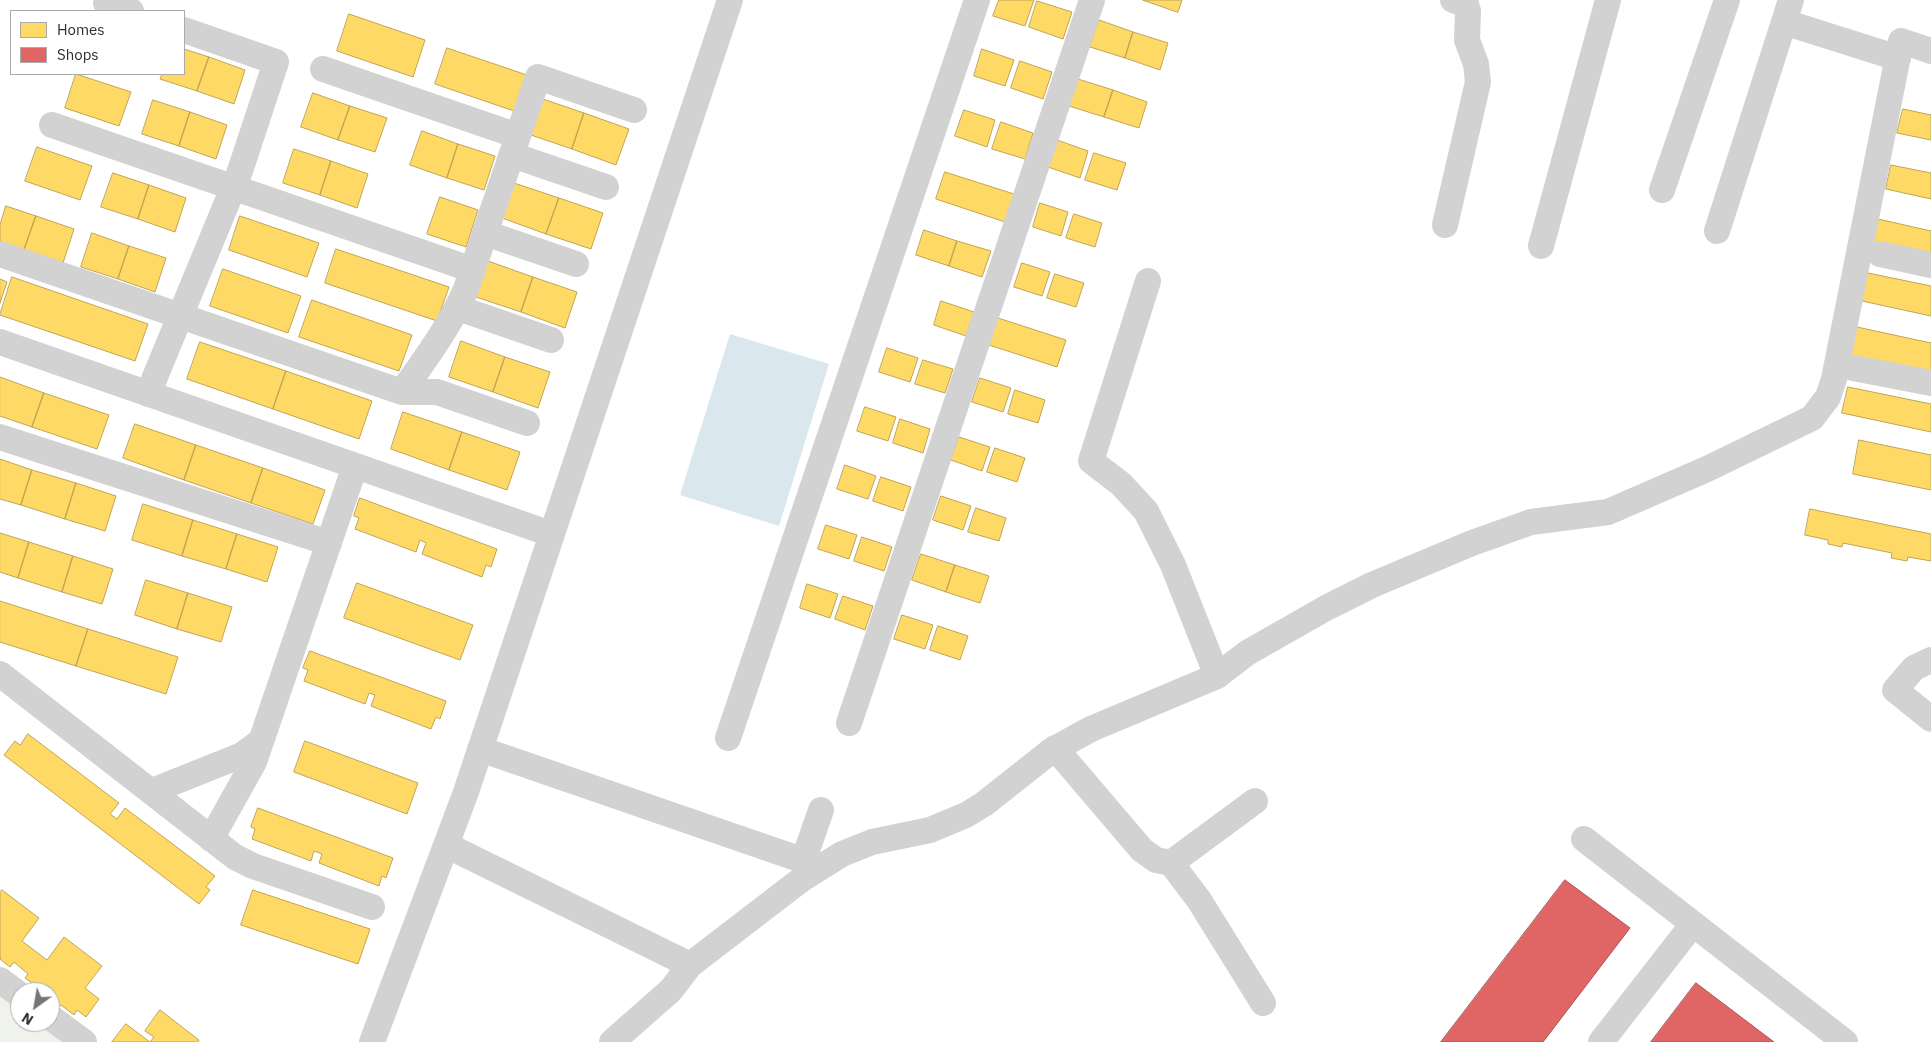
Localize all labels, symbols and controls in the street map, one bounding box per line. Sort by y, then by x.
legend [10,10,185,75]
text: Homes [57,20,105,39]
text: Shops [57,45,99,64]
north arrow [10,982,60,1032]
text: N [19,1009,37,1029]

